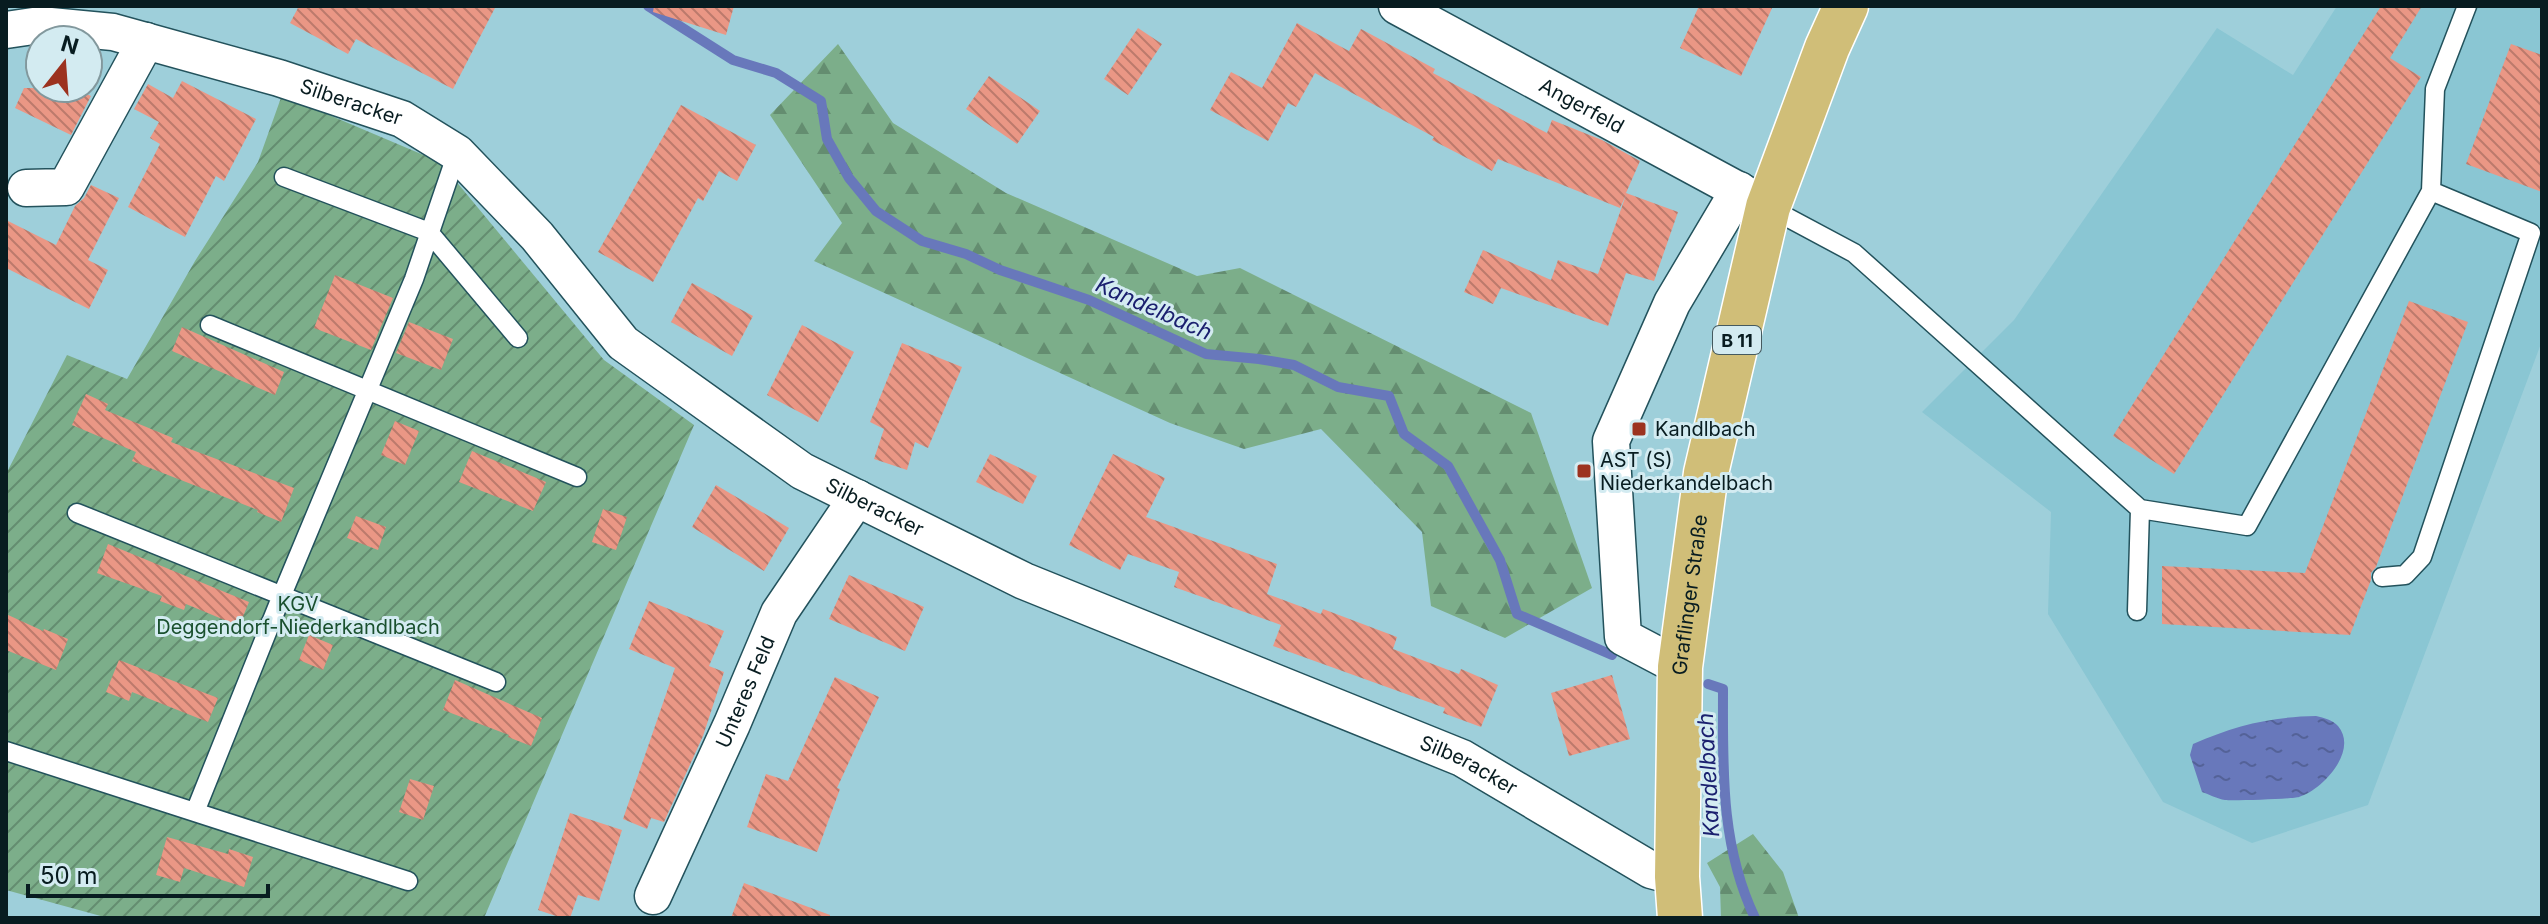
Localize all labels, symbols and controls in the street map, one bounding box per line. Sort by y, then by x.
north arrow [24,24,104,104]
text: N [58,30,82,60]
street label: Angerfeld [1535,73,1628,138]
street label: Silberacker [297,74,406,130]
water label: Kandelbach [1092,271,1216,345]
road number: B 11 [1713,326,1761,354]
place label: Kandlbach [1655,417,1756,441]
marker: Kandlbach [1630,420,1648,438]
place label: AST (S) Niederkandelbach [1600,448,1773,495]
marker: AST (S) Niederkandelbach [1575,462,1593,480]
street label: Silberacker [822,473,928,542]
street label: Graflinger Straße [1668,513,1712,675]
park label: KGV Deggendorf-Niederkandlbach [156,592,440,639]
street label: Unteres Feld [711,632,780,752]
water label: Kandelbach [1692,712,1724,838]
street label: Silberacker [1416,730,1522,800]
scale bar [28,848,268,898]
text: 50 m [40,861,98,890]

